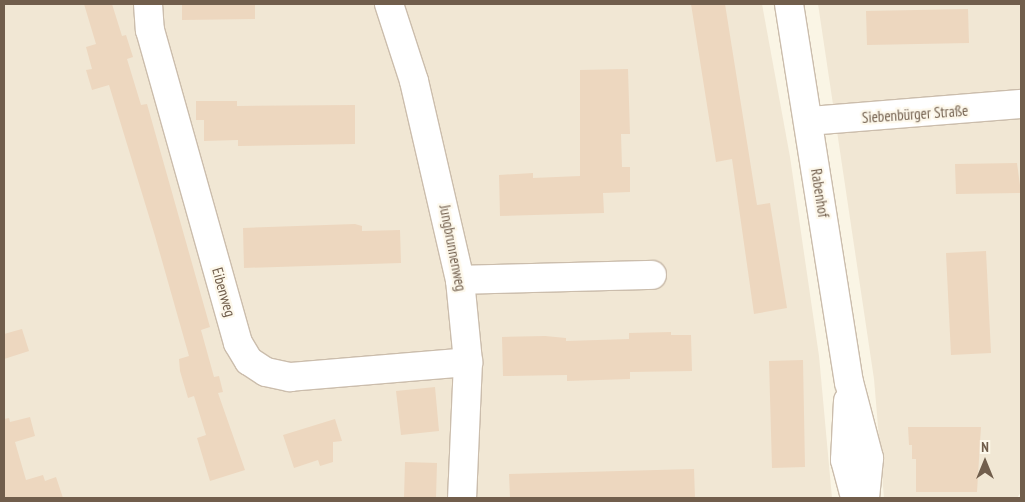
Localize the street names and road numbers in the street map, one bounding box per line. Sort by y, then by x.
street label: Siebenbürger Straße [861,101,969,127]
street label: Rabenhof [807,167,833,219]
street label: Jungbrunnenweg [436,203,470,293]
street label: Eibenweg [208,265,240,319]

